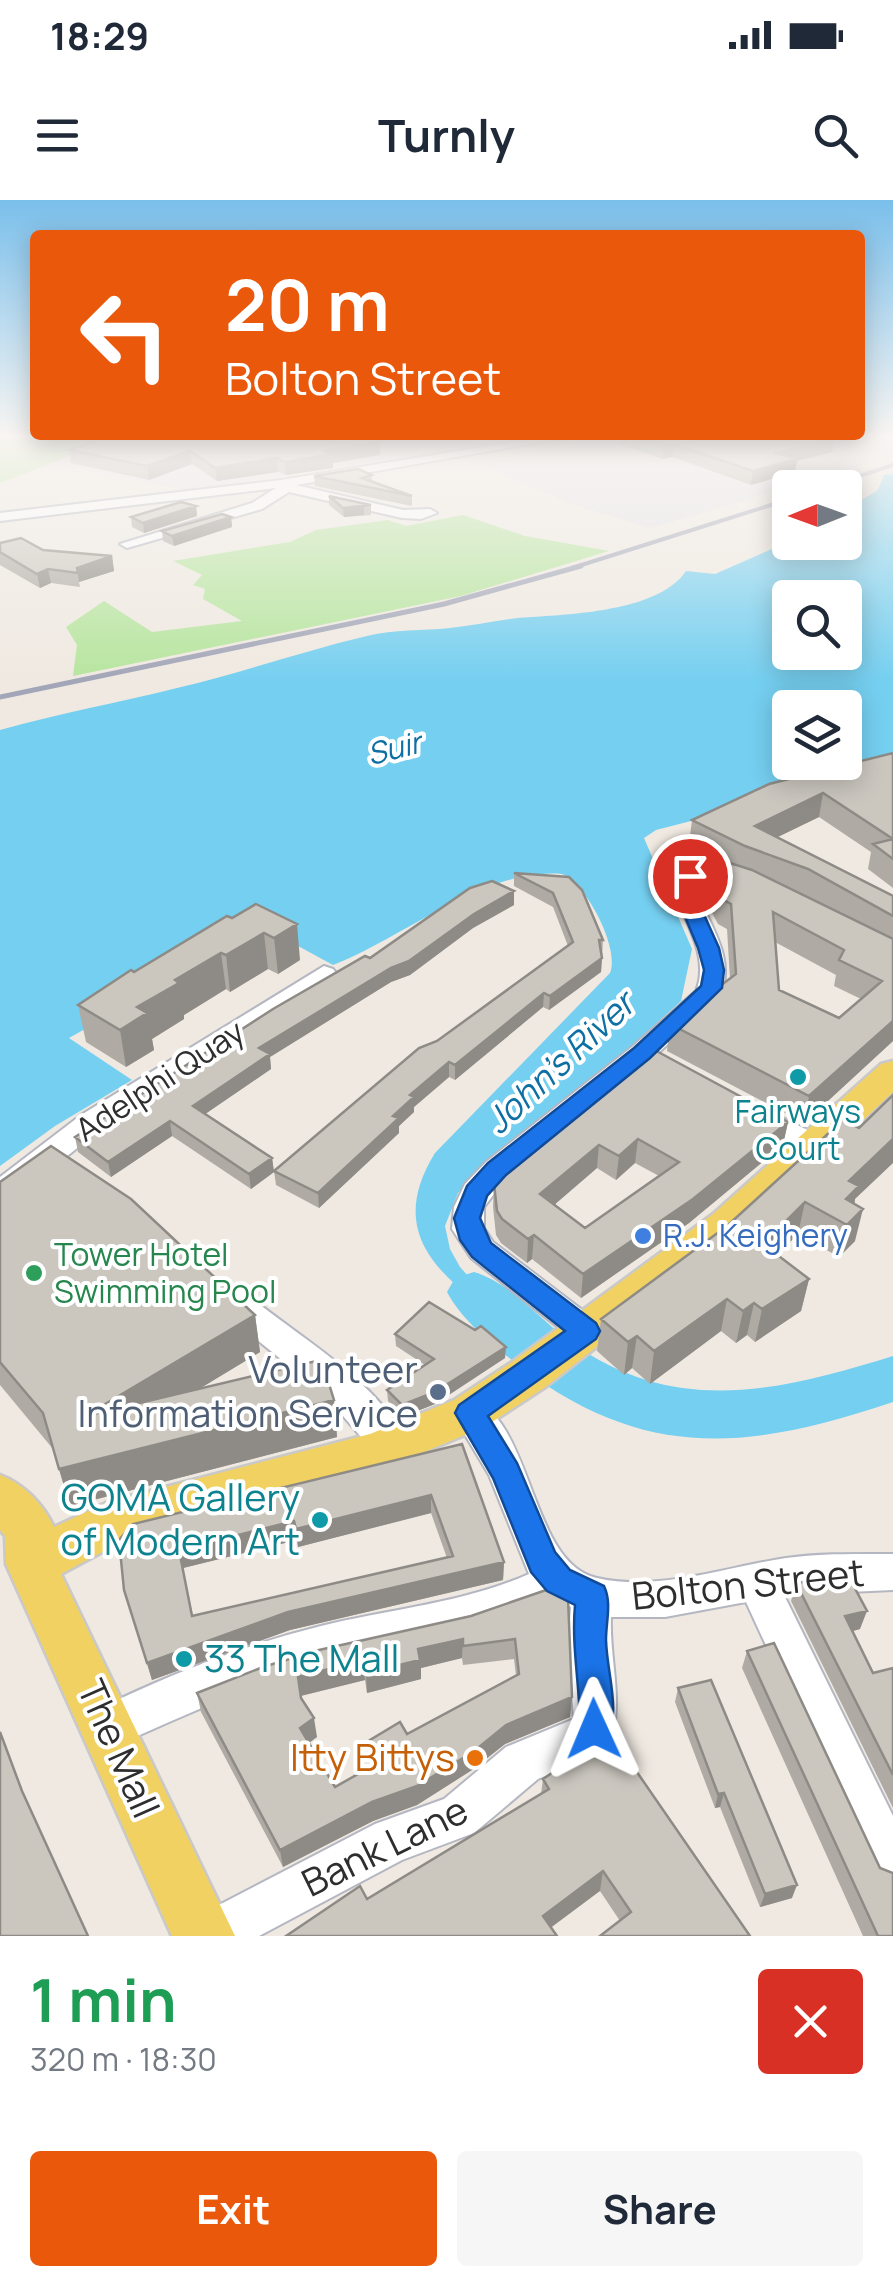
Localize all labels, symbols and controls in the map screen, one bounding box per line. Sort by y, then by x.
text: 18:29 [50,9,149,61]
text: Turnly [378,104,515,166]
icon: menu [30,108,85,163]
icon: search [808,108,863,163]
text: 20 m [225,256,390,352]
icon: left [60,270,190,400]
text: Bolton Street [225,347,501,409]
north arrow [772,470,862,560]
map controls [772,470,862,780]
button: search [772,580,862,670]
button: layers [772,690,862,780]
water label: Suir [362,720,429,774]
pin [648,834,733,919]
icon: arrive [663,849,718,904]
water label: John's River [474,978,648,1144]
street label: Adelphi Quay [67,1009,253,1151]
marker: Fairways Court [787,1066,809,1088]
place label: Fairways Court [735,1089,861,1170]
place label: R.J. Keighery [663,1213,848,1257]
marker: R.J. Keighery [632,1225,654,1247]
place label: Tower Hotel Swimming Pool [54,1232,276,1313]
marker: Tower Hotel Swimming Pool [23,1262,45,1284]
place label: Volunteer Information Service [77,1342,418,1438]
marker: Volunteer Information Service [427,1381,449,1403]
place label: GOMA Gallery of Modern Art [60,1470,300,1566]
marker: GOMA Gallery of Modern Art [309,1509,331,1531]
street label: Bolton Street [629,1545,867,1621]
place label: 33 The Mall [204,1631,399,1683]
marker: 33 The Mall [173,1648,195,1670]
street label: The Mall [66,1671,173,1825]
position arrow [542,1677,646,1781]
place label: Itty Bittys [290,1730,455,1782]
marker: Itty Bittys [464,1747,486,1769]
street label: Bank Lane [292,1783,476,1908]
text: 1 min [30,1958,177,2040]
button: close [758,1969,863,2074]
text: 320 m · 18:30 [30,2037,217,2081]
button: Exit [30,2151,437,2266]
button: Share [457,2151,863,2266]

